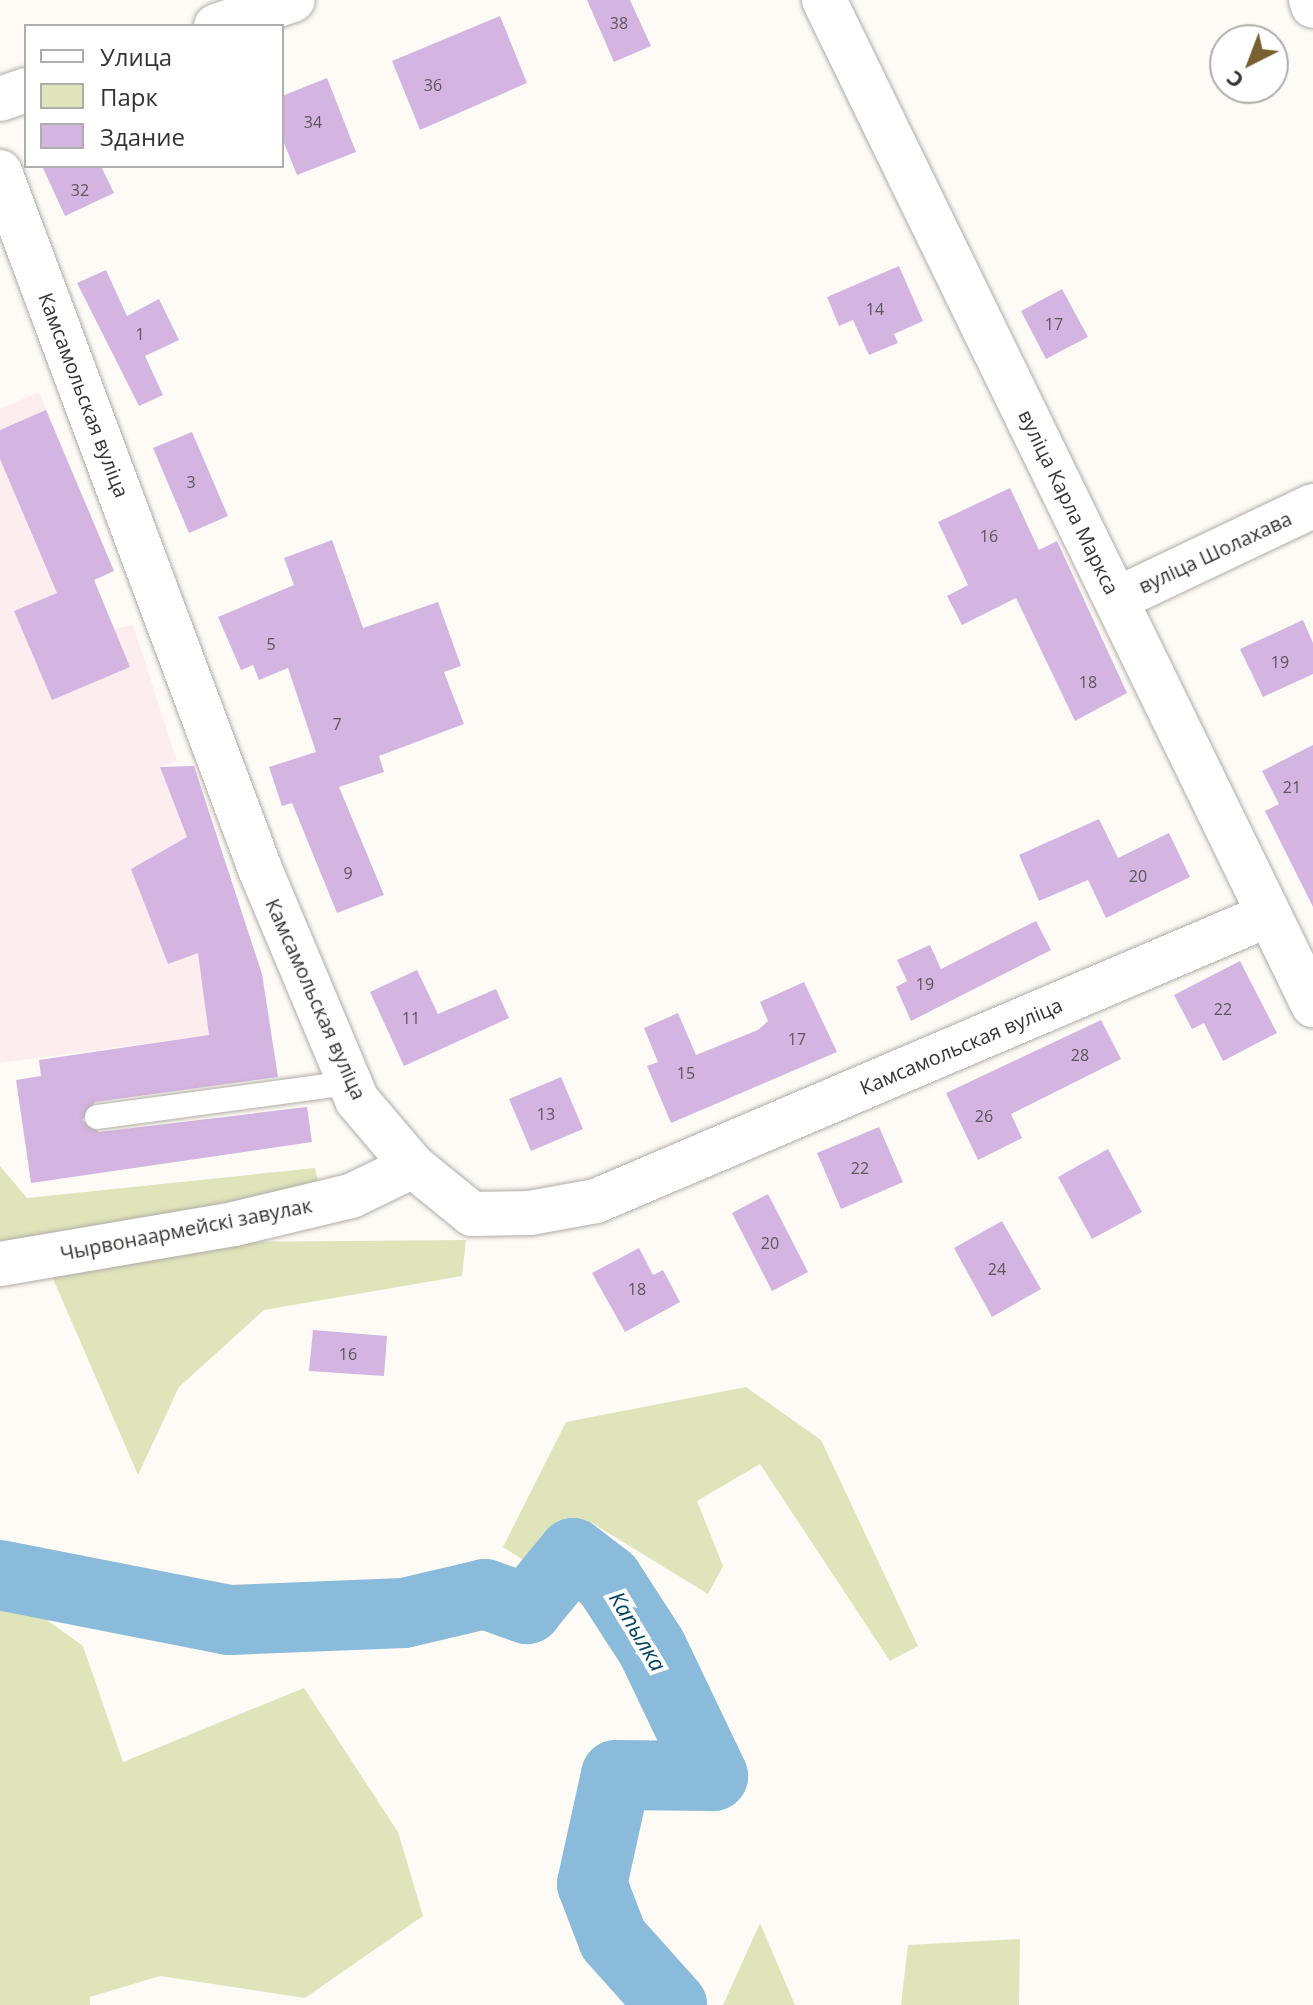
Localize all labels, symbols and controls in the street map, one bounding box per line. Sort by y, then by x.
house number: 38 [610,13,628,33]
legend [24,24,284,168]
north arrow [1209,24,1289,104]
text: Улица [100,40,172,73]
text: С [1219,65,1250,96]
house number: 36 [424,75,442,95]
text: Парк [100,80,158,113]
house number: 34 [304,112,322,132]
text: Здание [100,120,185,153]
house number: 32 [71,180,89,200]
street label: Камсамольская вуліца [34,289,134,501]
house number: 14 [866,299,884,319]
house number: 17 [1045,314,1063,334]
house number: 1 [135,324,145,344]
street label: вуліца Карла Маркса [1014,406,1124,598]
house number: 3 [186,472,196,492]
street label: вуліца Шолахава [1135,506,1295,598]
house number: 16 [980,526,998,546]
house number: 5 [266,634,276,654]
house number: 19 [1271,652,1289,672]
house number: 18 [1079,672,1097,692]
house number: 7 [332,714,342,734]
house number: 21 [1283,777,1301,797]
house number: 9 [343,863,353,883]
house number: 20 [1129,866,1147,886]
street label: Камсамольская вуліца [261,895,371,1103]
house number: 19 [916,974,934,994]
street label: Камсамольская вуліца [856,992,1066,1100]
house number: 22 [1214,999,1232,1019]
house number: 11 [402,1008,420,1028]
house number: 17 [788,1029,806,1049]
house number: 28 [1071,1045,1089,1065]
house number: 15 [677,1063,695,1083]
house number: 13 [537,1104,555,1124]
house number: 26 [975,1106,993,1126]
house number: 22 [851,1158,869,1178]
street label: Чырвонаармейскі завулак [58,1193,314,1265]
house number: 20 [761,1233,779,1253]
house number: 24 [988,1259,1006,1279]
house number: 18 [628,1279,646,1299]
house number: 16 [339,1344,357,1364]
water label: Капылка [604,1586,672,1676]

